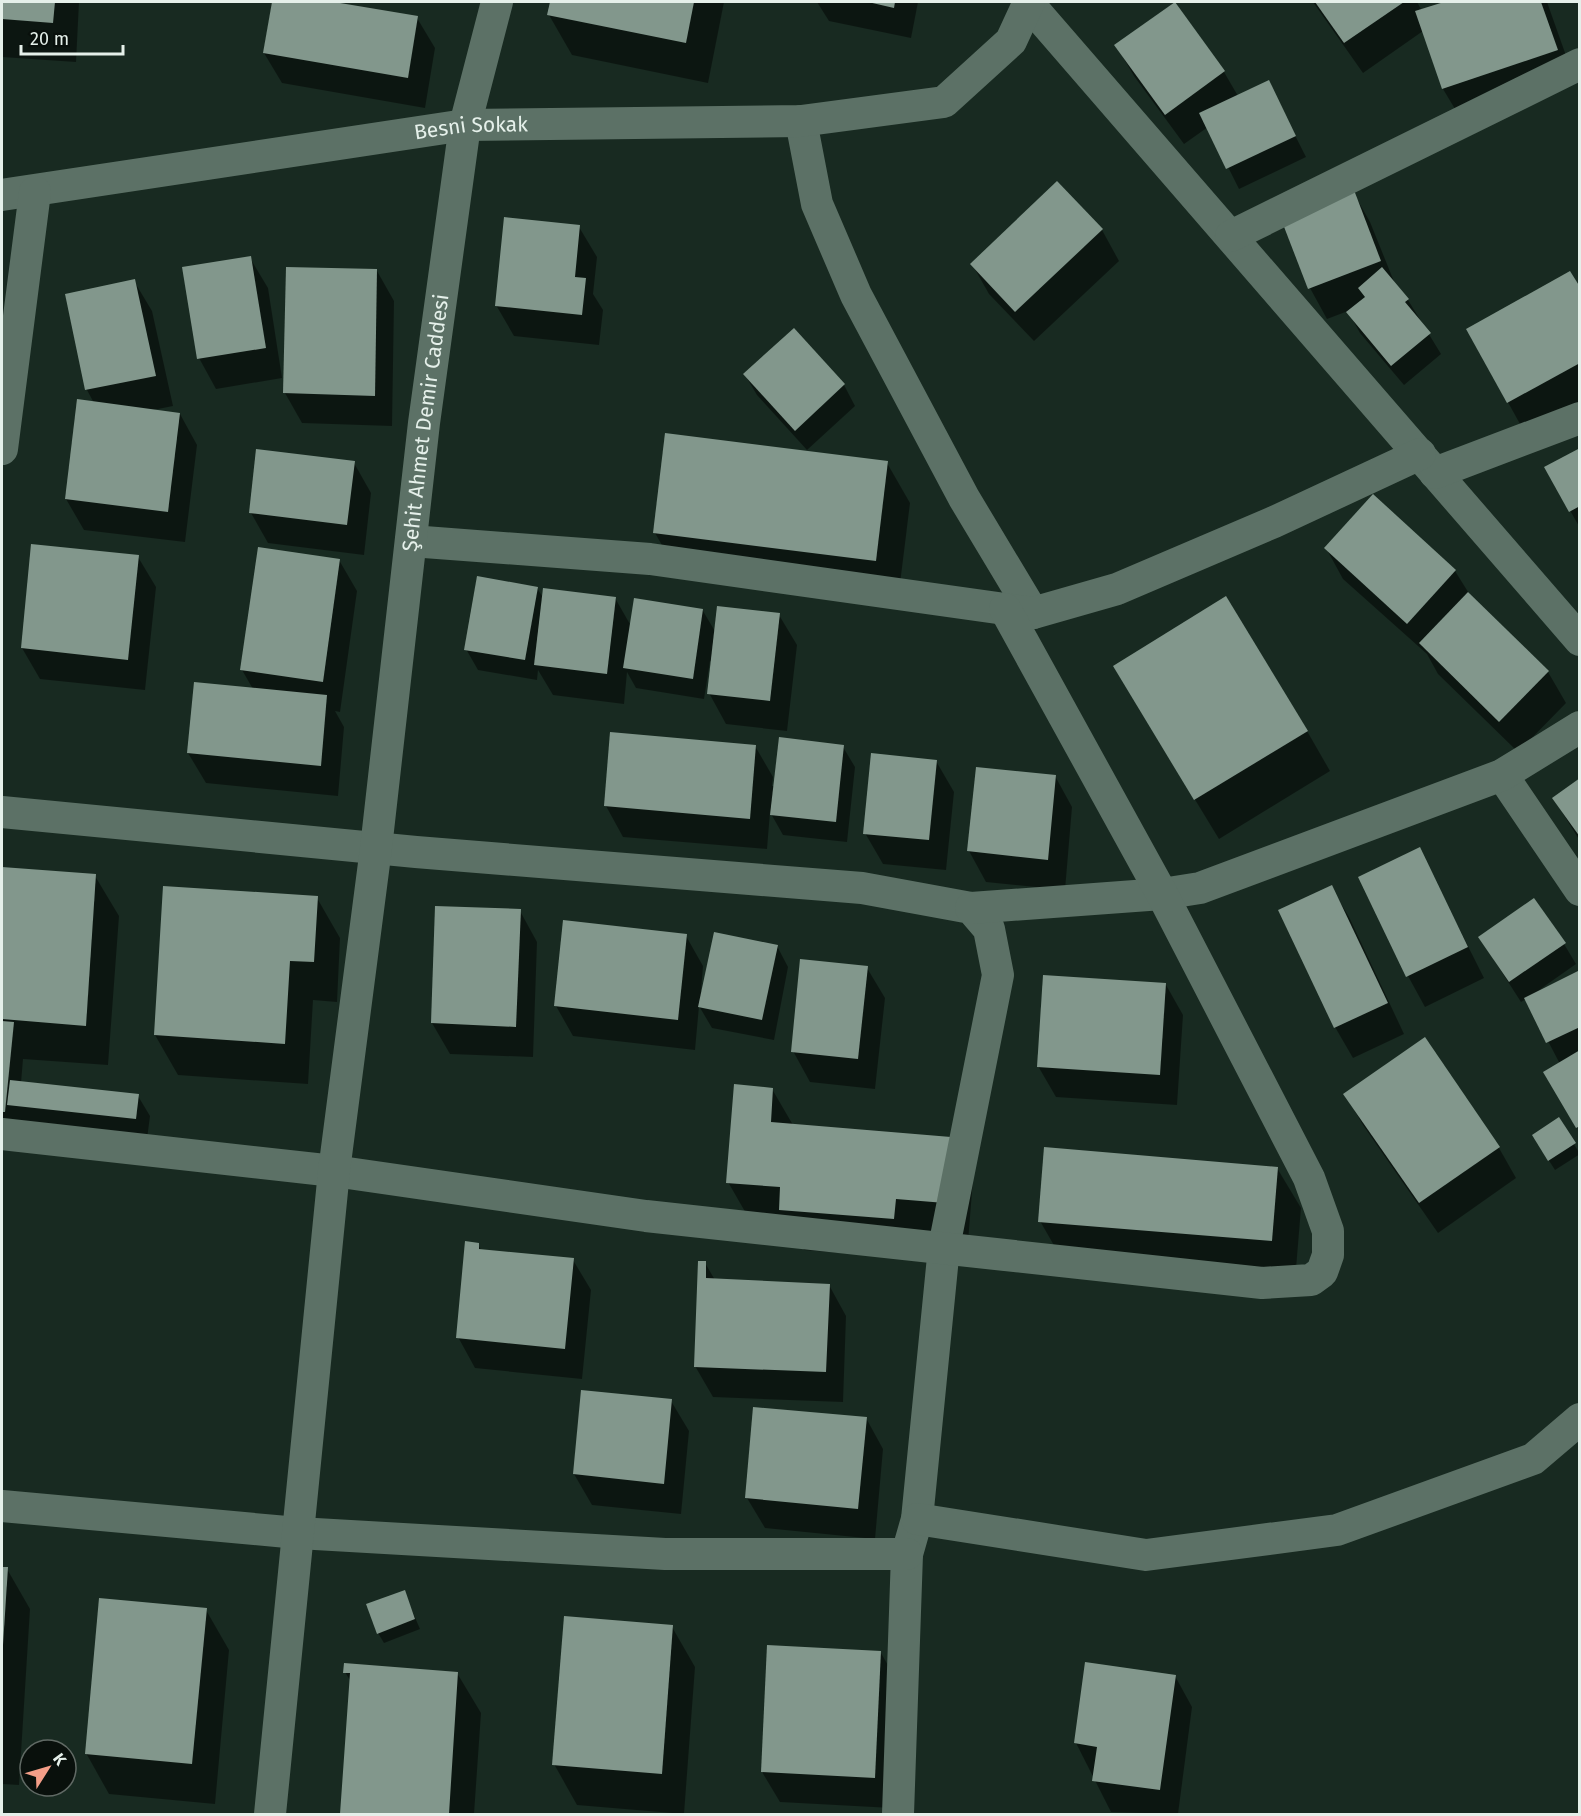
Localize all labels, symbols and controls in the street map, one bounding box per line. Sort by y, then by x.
scale bar [21,18,123,56]
text: 20 m [30,28,69,50]
street label: Besni Sokak [412,111,528,146]
street label: Şehit Ahmet Demir Caddesi [397,292,455,553]
north arrow [18,1738,78,1798]
text: K [49,1750,71,1770]

